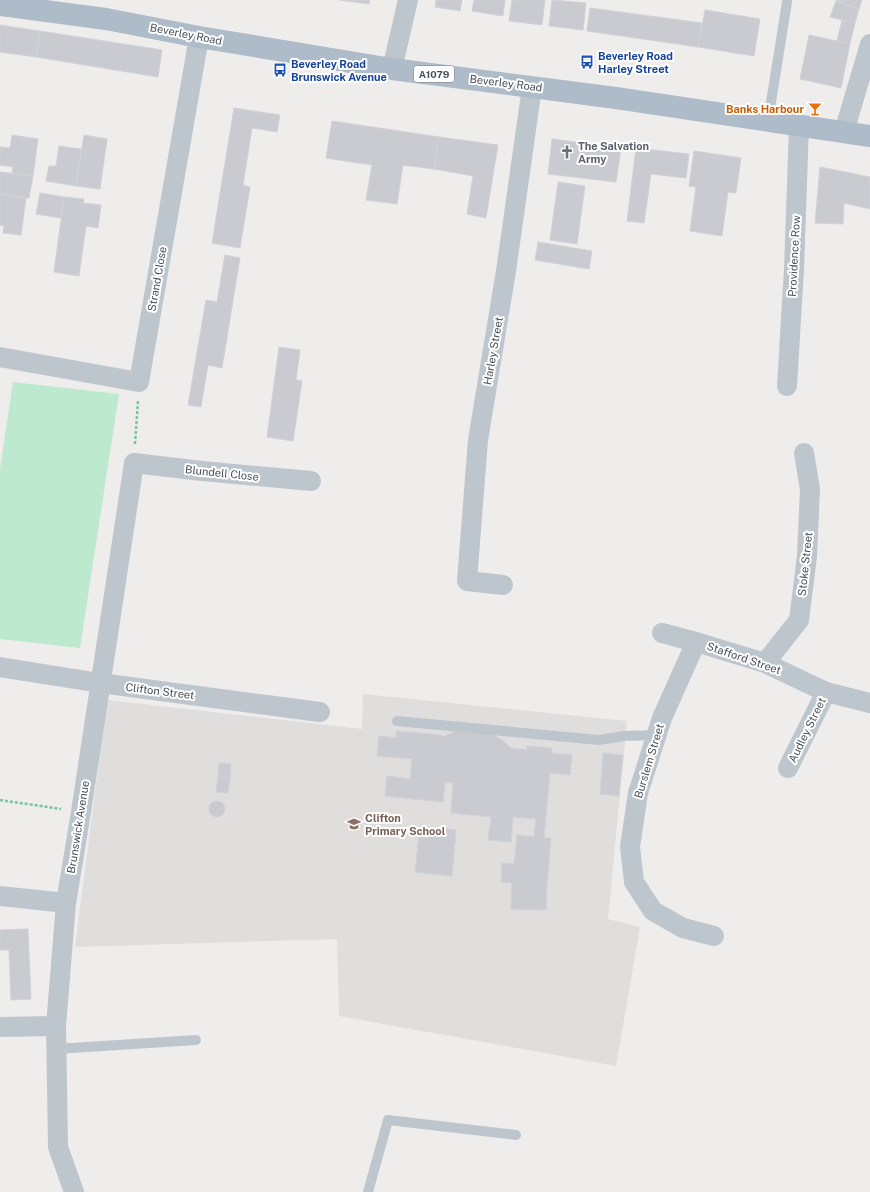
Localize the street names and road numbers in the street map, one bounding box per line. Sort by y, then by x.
street label: Beverley Road [149,21,223,47]
road number: A1079 [414,66,454,82]
street label: Beverley Road [469,73,543,93]
street label: Providence Row [786,215,802,297]
street label: Strand Close [145,246,169,312]
street label: Harley Street [481,316,505,386]
street label: Blundell Close [185,463,259,483]
street label: Stoke Street [796,531,814,597]
street label: Stafford Street [705,640,783,676]
street label: Clifton Street [125,681,195,701]
street label: Audley Street [786,696,828,764]
street label: Burslem Street [632,722,666,800]
street label: Brunswick Avenue [65,780,91,874]

